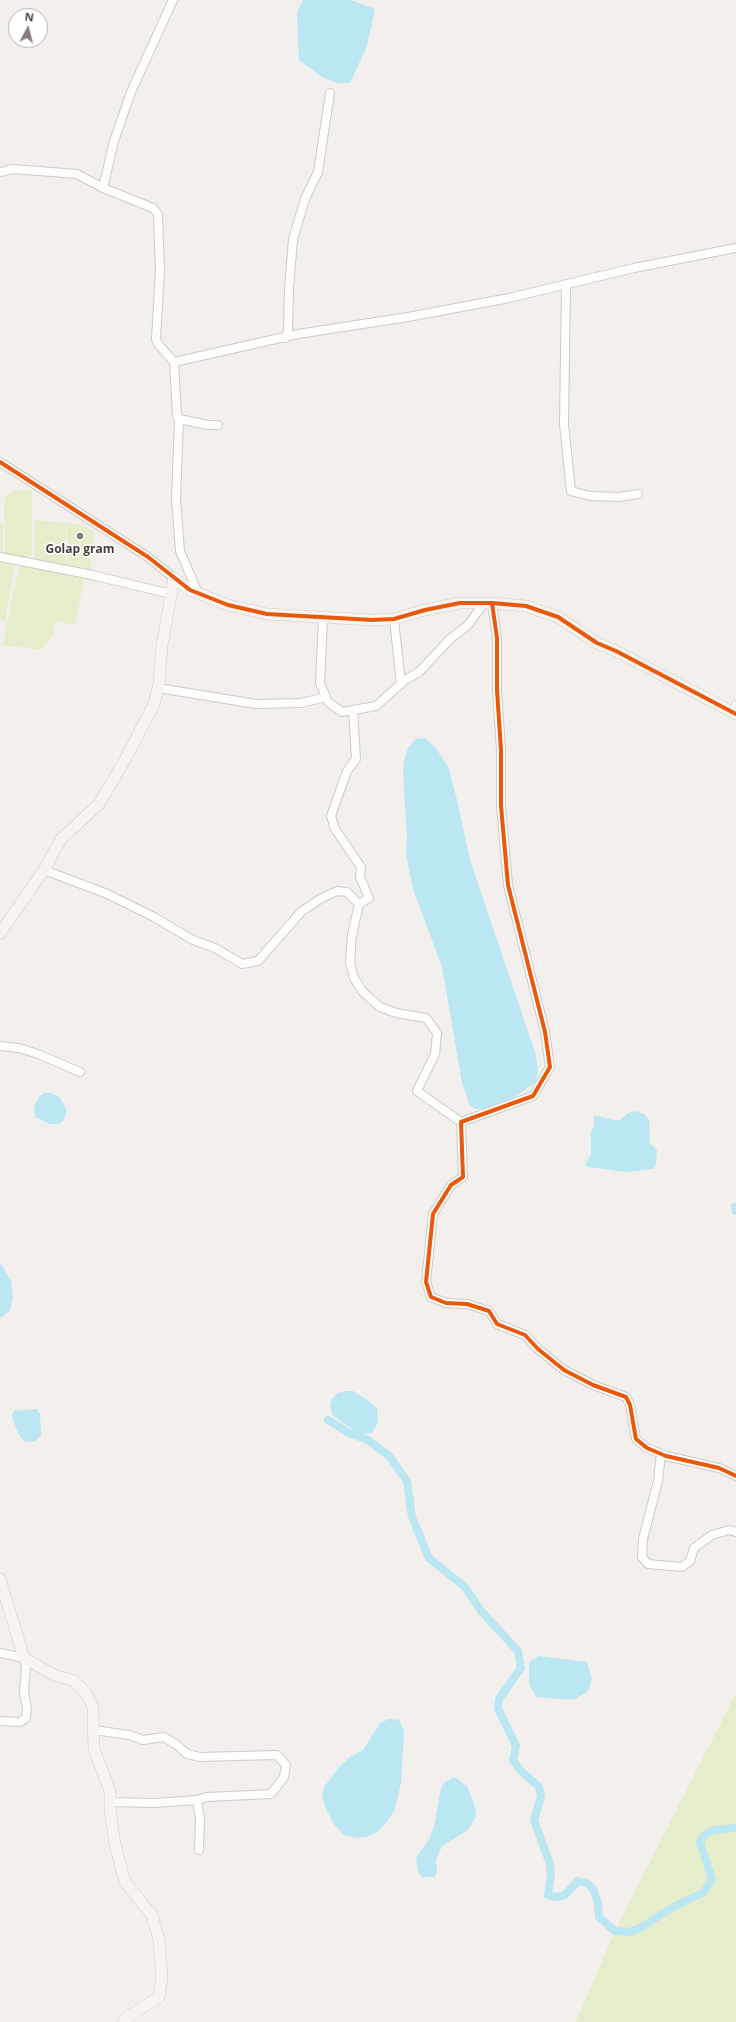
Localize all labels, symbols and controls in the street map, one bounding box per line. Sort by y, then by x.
north arrow [8,8,48,48]
text: N [24,9,35,25]
marker: Golap gram [75,531,85,541]
place label: Golap gram [46,543,114,557]

